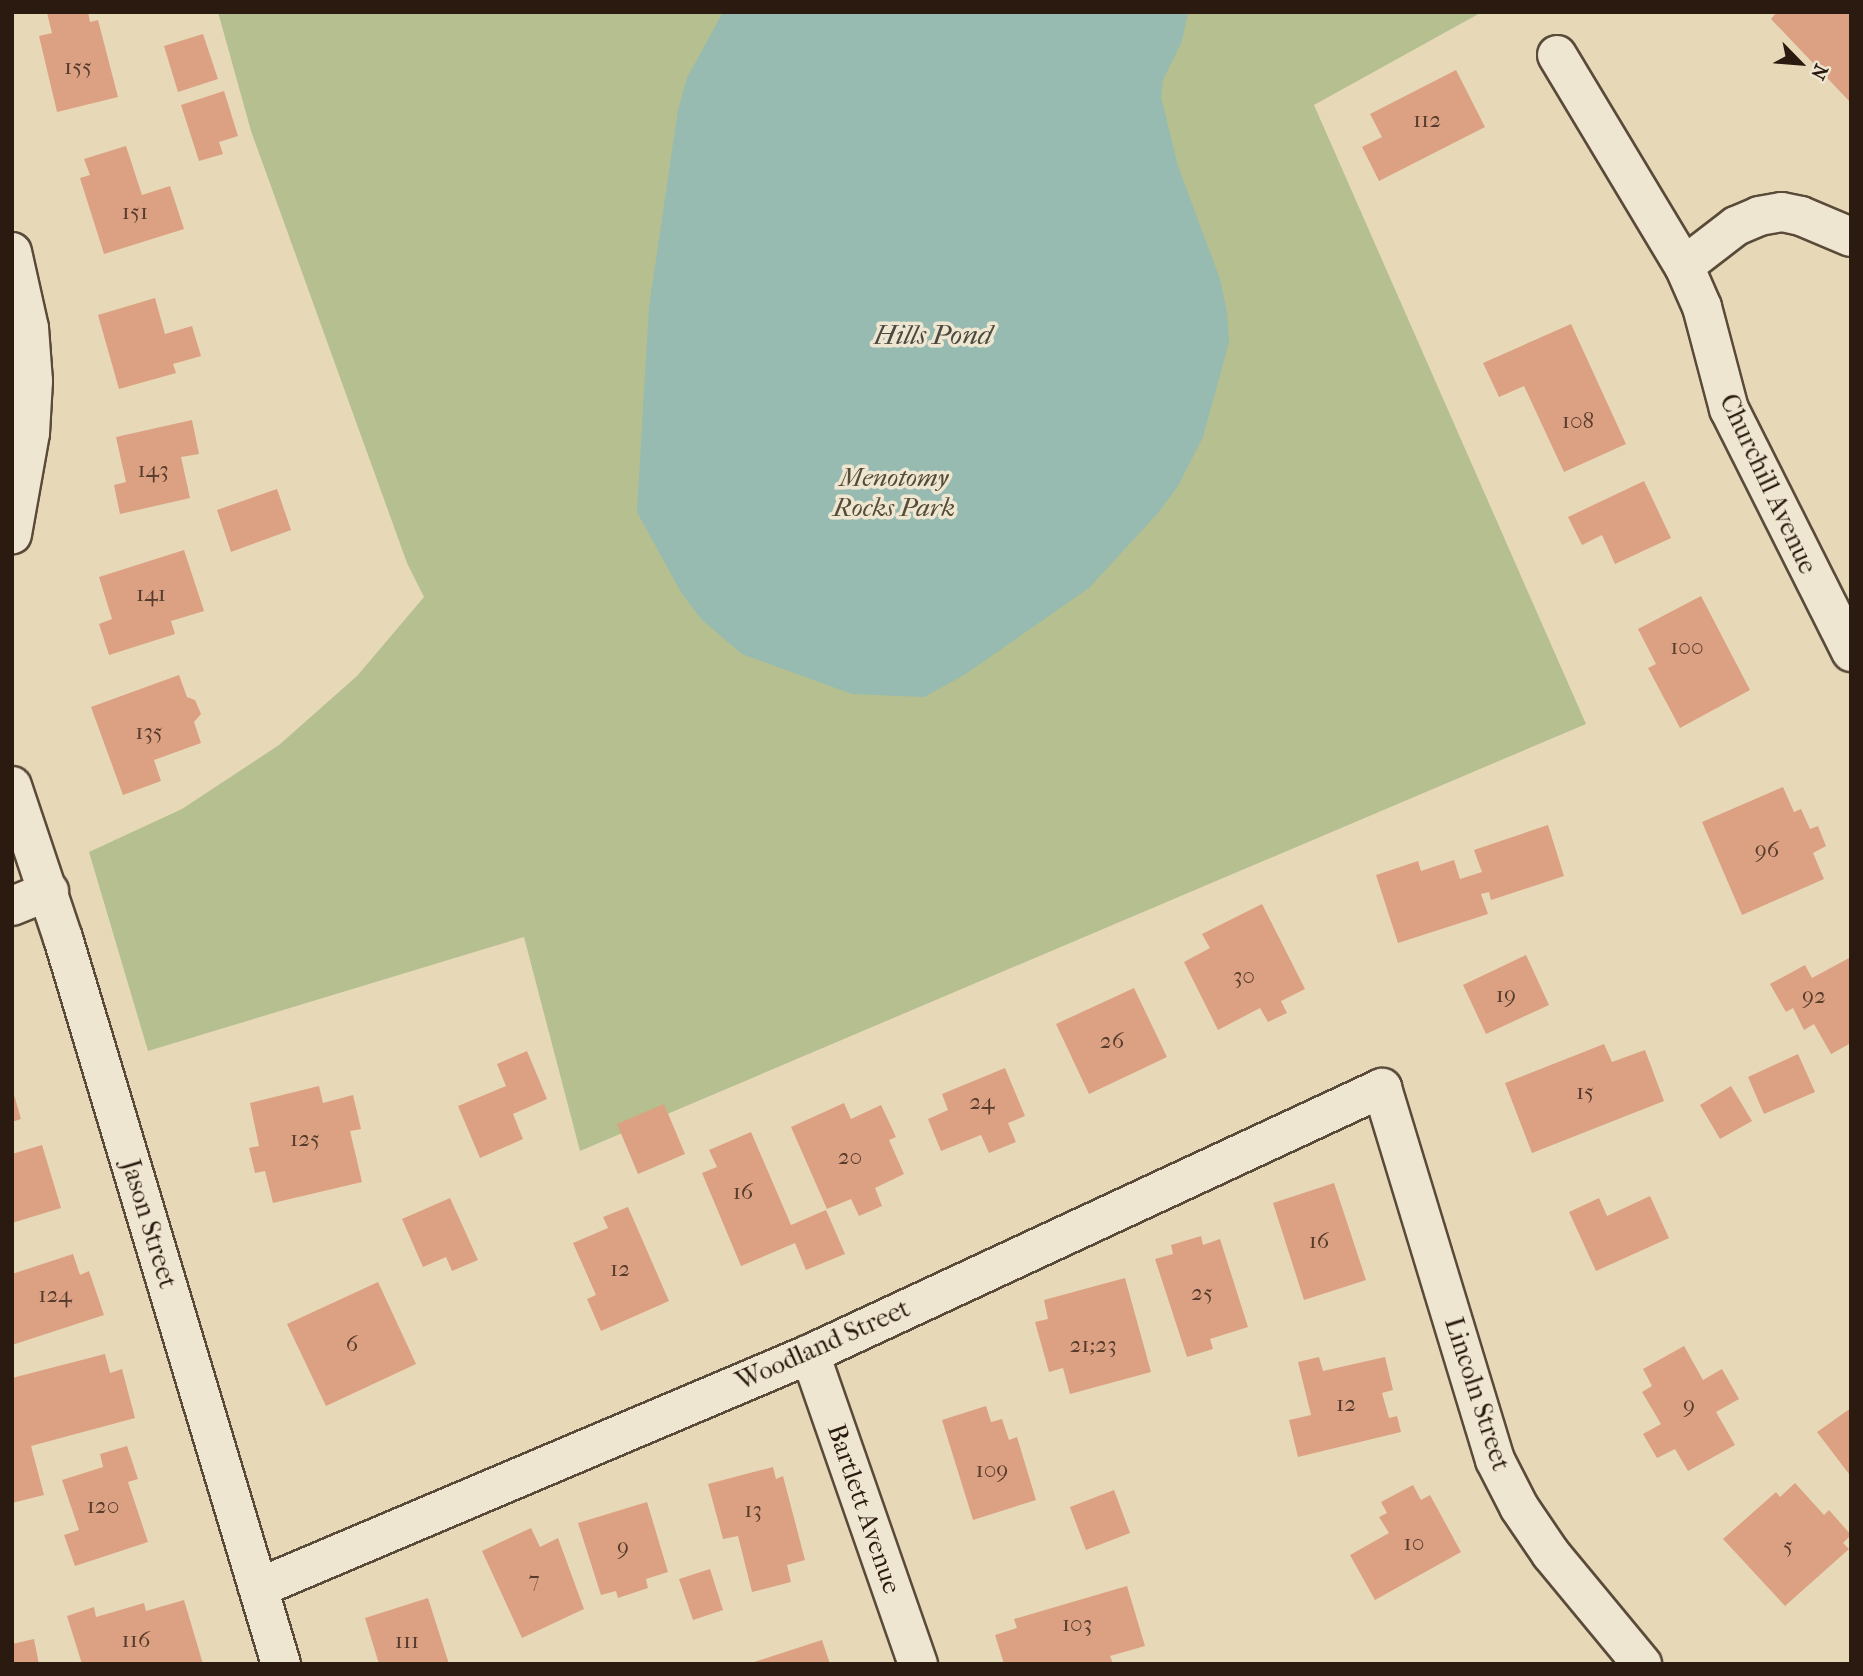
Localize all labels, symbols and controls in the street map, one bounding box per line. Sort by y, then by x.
north arrow [1765,28,1835,98]
house number: 155 [64,53,92,81]
text: N [1806,61,1832,83]
house number: 112 [1413,106,1441,134]
house number: 151 [122,198,148,226]
water label: Hills Pond [874,318,992,352]
street label: Churchill Avenue [1713,389,1823,579]
house number: 108 [1562,407,1594,435]
house number: 143 [137,456,169,484]
park label: Menotomy Rocks Park [833,462,955,524]
house number: 141 [136,580,166,608]
house number: 100 [1670,633,1704,661]
house number: 135 [135,718,163,746]
house number: 96 [1755,836,1779,864]
house number: 30 [1233,962,1255,990]
house number: 19 [1496,981,1516,1009]
house number: 92 [1802,982,1826,1010]
house number: 26 [1100,1027,1124,1055]
house number: 15 [1576,1078,1594,1106]
house number: 24 [969,1088,995,1116]
house number: 125 [290,1125,320,1153]
house number: 20 [838,1143,862,1171]
street label: Jason Street [115,1156,183,1292]
house number: 16 [733,1178,753,1206]
house number: 16 [1309,1227,1329,1255]
house number: 12 [610,1255,630,1283]
house number: 25 [1191,1279,1213,1307]
house number: 124 [38,1281,72,1309]
street label: Woodland Street [731,1293,915,1397]
street label: Lincoln Street [1438,1313,1516,1475]
house number: 6 [346,1330,358,1358]
house number: 21;23 [1069,1331,1117,1359]
house number: 12 [1336,1390,1356,1418]
house number: 9 [1683,1391,1695,1419]
street label: Bartlett Avenue [820,1420,908,1598]
house number: 109 [976,1456,1008,1484]
house number: 120 [87,1492,119,1520]
house number: 13 [744,1496,762,1524]
house number: 10 [1404,1529,1424,1557]
house number: 5 [1783,1532,1793,1560]
house number: 9 [617,1533,629,1561]
house number: 7 [528,1566,540,1594]
house number: 103 [1062,1610,1092,1638]
house number: 116 [122,1626,150,1654]
house number: 111 [395,1627,419,1655]

